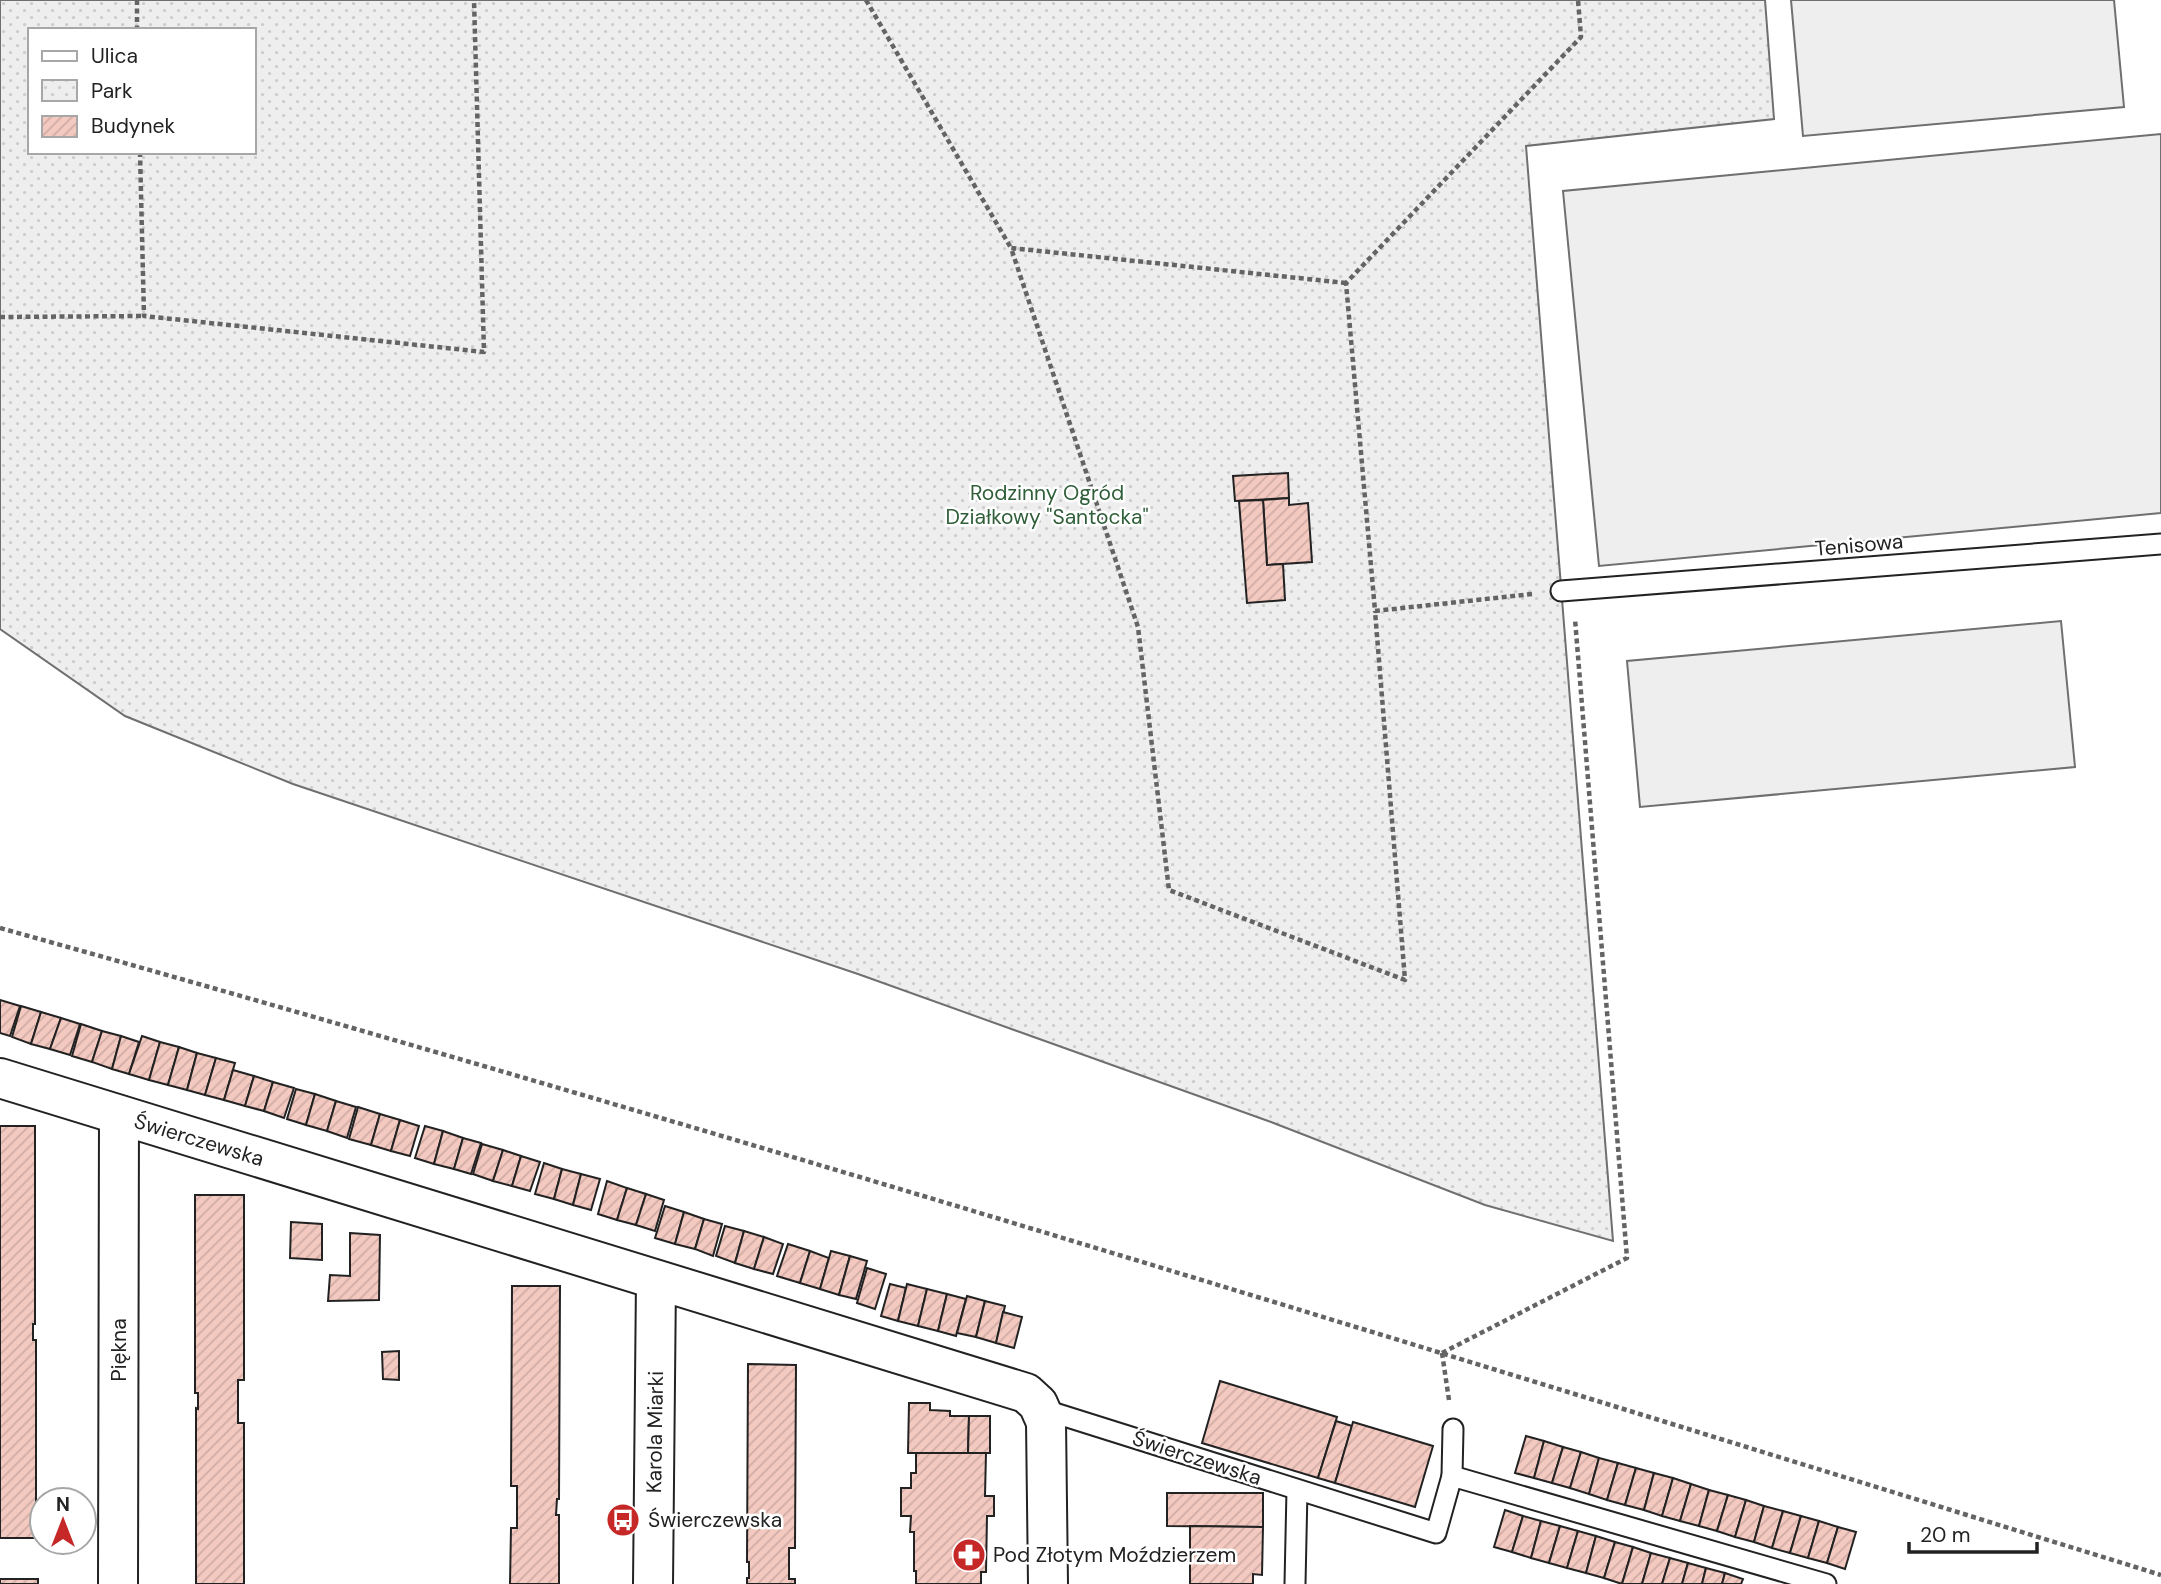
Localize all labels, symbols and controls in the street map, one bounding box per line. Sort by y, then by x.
legend [28,28,256,154]
text: Ulica [91,42,138,70]
text: Park [91,77,133,105]
text: Budynek [91,112,176,140]
park label: Rodzinny Ogród Działkowy "Santocka" [945,479,1149,531]
street label: Tenisowa [1814,527,1904,563]
street label: Świerczewska [131,1107,267,1173]
street label: Piękna [105,1318,133,1382]
street label: Karola Miarki [640,1371,670,1493]
street label: Świerczewska [1129,1424,1265,1492]
north arrow [28,1486,98,1556]
text: N [56,1492,70,1517]
bus stop icon: Świerczewska [604,1501,642,1539]
place label: Świerczewska [648,1506,782,1534]
scale bar [1909,1510,2037,1554]
text: 20 m [1920,1521,1971,1549]
pharmacy icon: Pod Złotym Moździerzem [950,1536,988,1574]
place label: Pod Złotym Moździerzem [993,1541,1236,1569]

